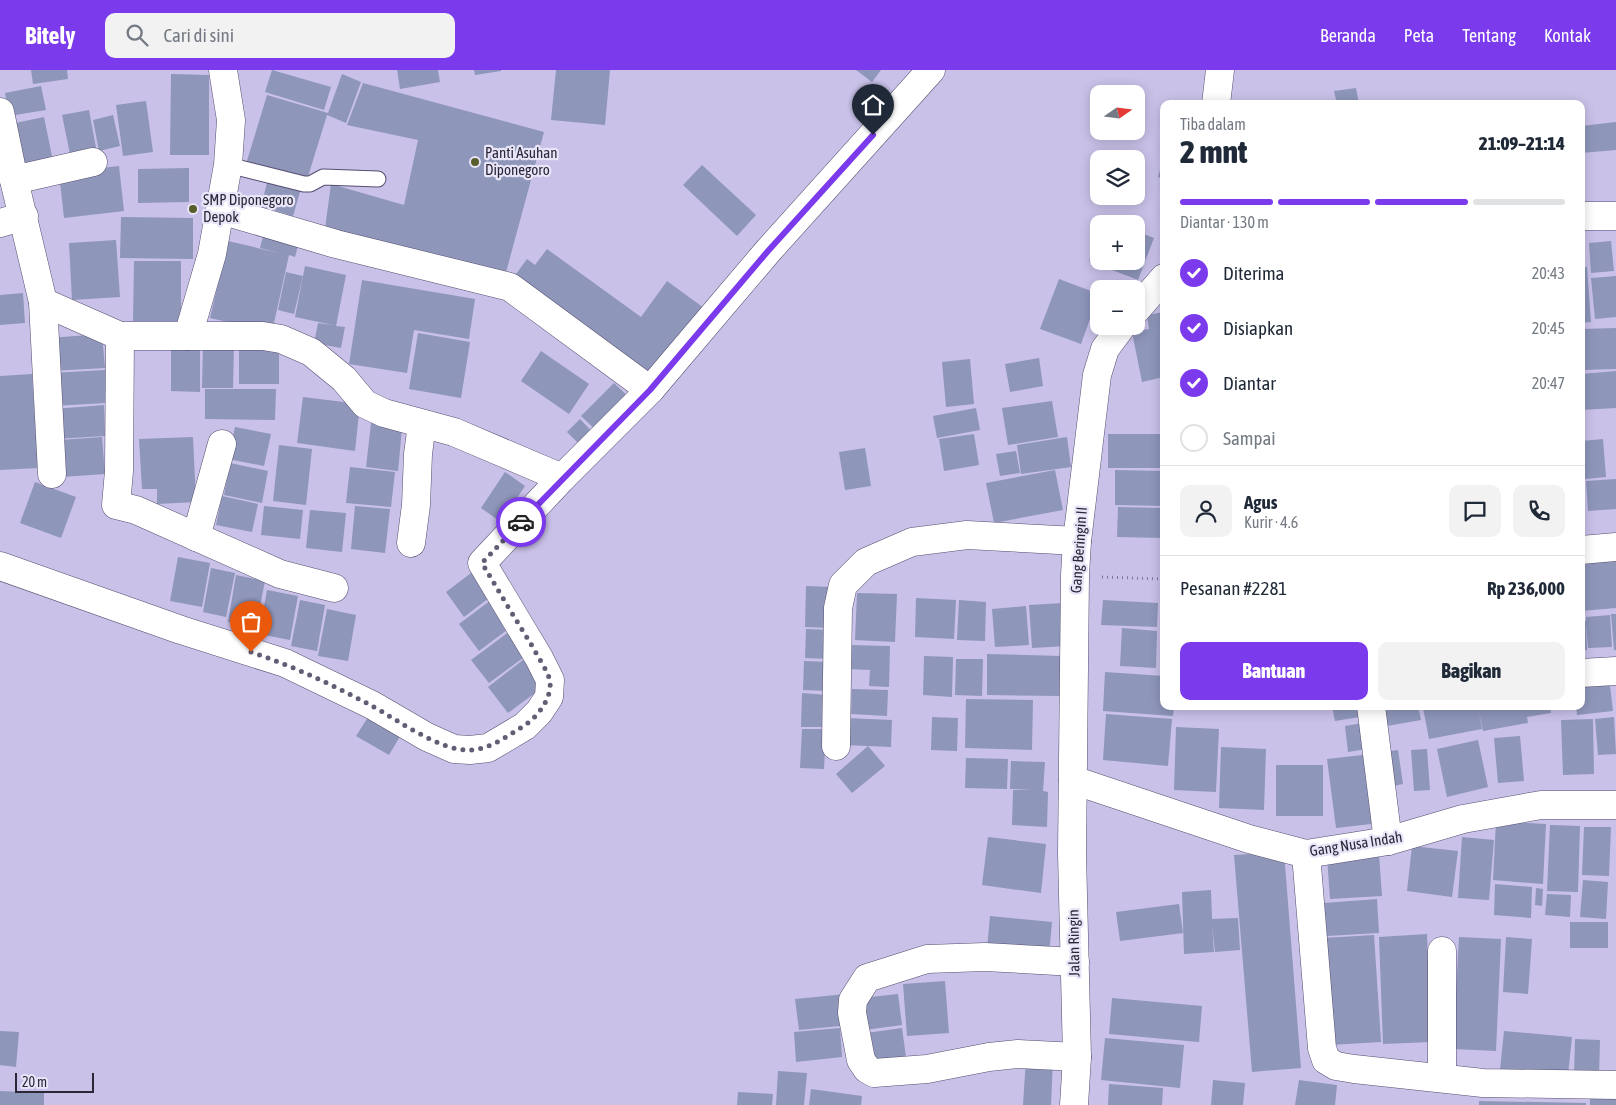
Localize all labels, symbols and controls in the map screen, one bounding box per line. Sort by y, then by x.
search box [105,13,455,58]
icon: search [123,21,151,49]
text: Bitely [25,22,75,49]
text: Cari di sini [163,24,234,46]
text: Beranda [1320,25,1376,46]
text: Peta [1404,25,1434,46]
text: Tentang [1462,25,1516,46]
text: Kontak [1544,25,1591,46]
pin [852,84,894,135]
north arrow [1090,85,1145,140]
map controls [1090,85,1145,335]
icon: home [859,91,887,119]
text: Tiba dalam [1180,115,1246,133]
text: 21:09–21:14 [1479,132,1565,154]
text: 2 mnt [1180,133,1247,170]
place label: Panti Asuhan Diponegoro [485,144,558,178]
button: layers [1090,150,1145,205]
marker: Panti Asuhan Diponegoro [469,156,481,168]
place label: SMP Diponegoro Depok [203,191,294,225]
marker: SMP Diponegoro Depok [187,203,199,215]
text: Diantar · 130 m [1180,213,1269,231]
button: + [1090,215,1145,270]
icon: check [1180,259,1208,287]
text: Diterima [1223,262,1284,284]
text: 20:43 [1532,264,1565,282]
button: − [1090,280,1145,335]
icon: check [1180,314,1208,342]
text: Disiapkan [1223,317,1293,339]
text: 20:45 [1532,319,1565,337]
icon: check [1180,369,1208,397]
text: Diantar [1223,372,1276,394]
text: 20:47 [1532,374,1565,392]
text: Sampai [1223,427,1276,449]
button: person [1180,485,1232,537]
button: chat [1449,485,1501,537]
button: phone [1513,485,1565,537]
text: Agus [1244,491,1277,513]
courier [496,497,546,547]
street label: Gang Beringin II [1067,506,1090,594]
icon: car [507,508,535,536]
text: Kurir · 4.6 [1244,513,1298,531]
text: Pesanan #2281 [1180,577,1287,599]
text: Rp 236,000 [1487,577,1565,599]
pin [230,601,272,652]
icon: bag [237,608,265,636]
button: Bantuan [1180,642,1368,700]
button: Bagikan [1378,642,1565,700]
street label: Gang Nusa Indah [1308,828,1403,859]
street label: Jalan Ringin [1064,909,1083,977]
scale bar [15,1070,94,1093]
text: 20 m [22,1074,47,1090]

